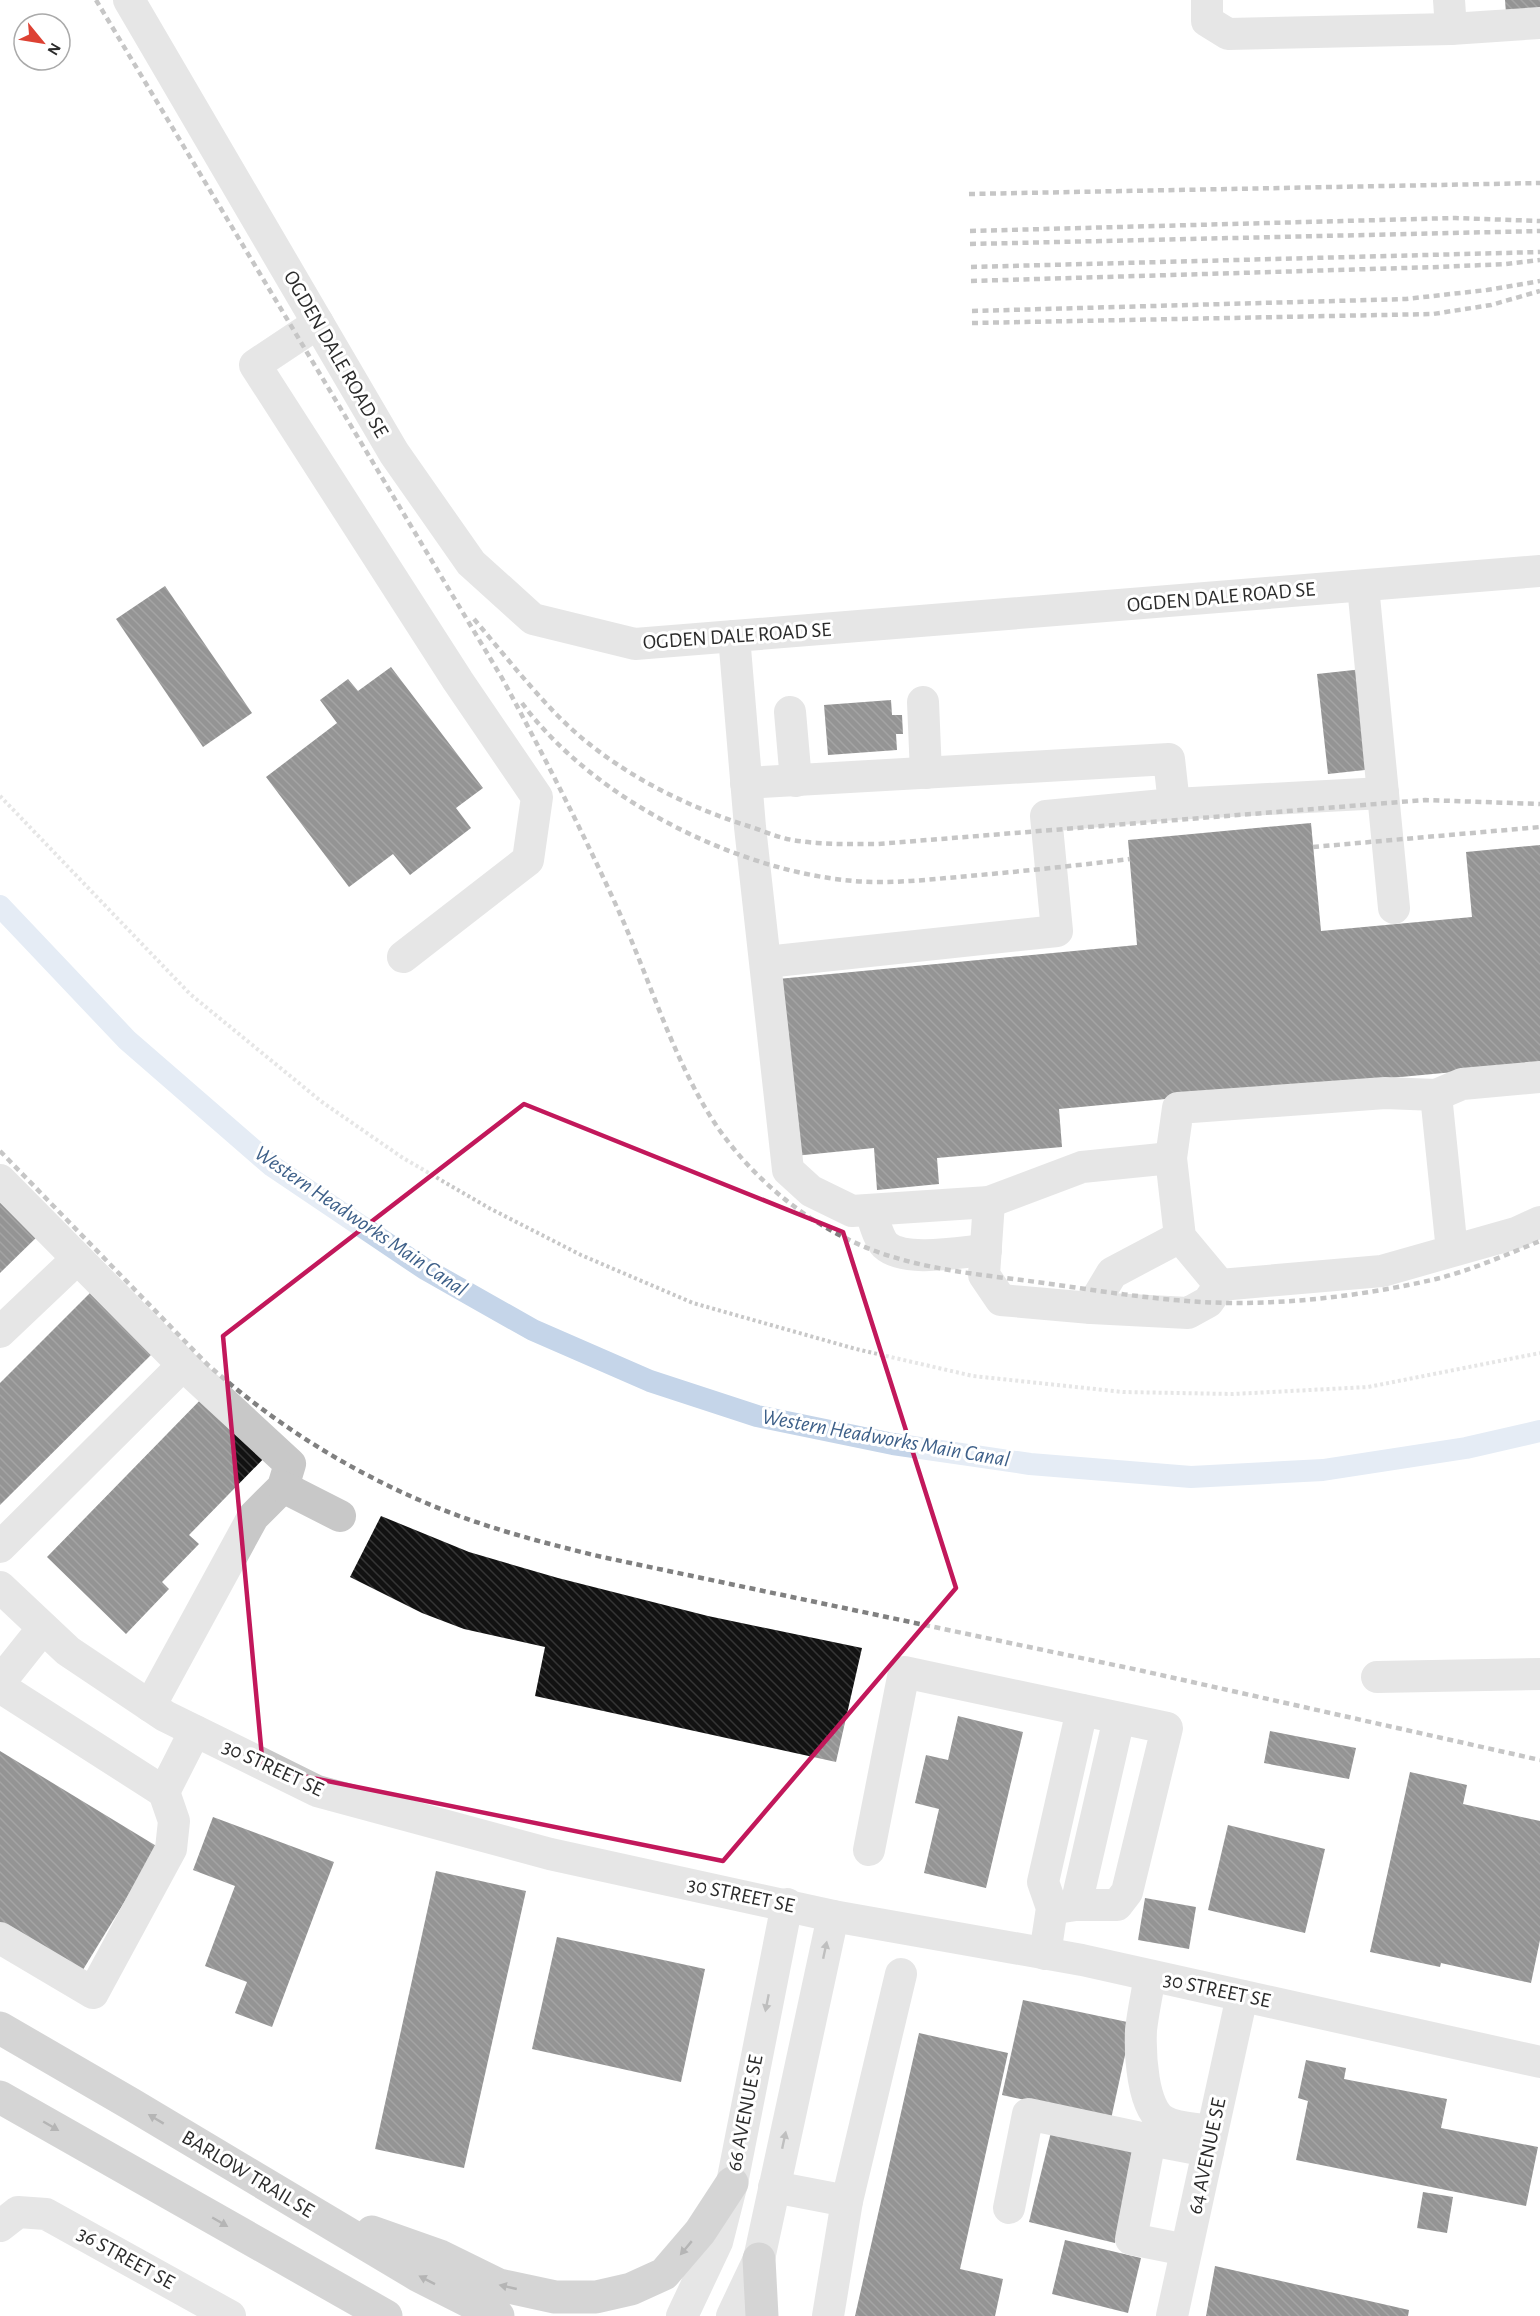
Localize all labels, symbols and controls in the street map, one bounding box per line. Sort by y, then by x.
north arrow [12,12,72,72]
text: N [44,40,64,58]
street label: OGDEN DALE ROAD SE [280,267,392,441]
street label: OGDEN DALE ROAD SE [1126,578,1316,616]
street label: OGDEN DALE ROAD SE [642,619,832,653]
water label: Western Headworks Main Canal [251,1142,471,1300]
water label: Western Headworks Main Canal [760,1405,1012,1471]
street label: 30 STREET SE [219,1736,327,1800]
street label: 30 STREET SE [686,1873,796,1917]
one-way arrow [821,1940,831,1959]
street label: 30 STREET SE [1162,1968,1272,2012]
one-way arrow [762,1994,771,2013]
street label: 66 AVENUE SE [723,2053,767,2173]
street label: 64 AVENUE SE [1184,2096,1230,2216]
one-way arrow [148,2113,164,2124]
one-way arrow [43,2121,60,2131]
street label: BARLOW TRAIL SE [178,2126,318,2222]
one-way arrow [780,2131,790,2149]
one-way arrow [212,2217,229,2227]
street label: 36 STREET SE [74,2223,178,2293]
one-way arrow [680,2240,693,2255]
one-way arrow [418,2276,435,2285]
one-way arrow [499,2281,517,2291]

